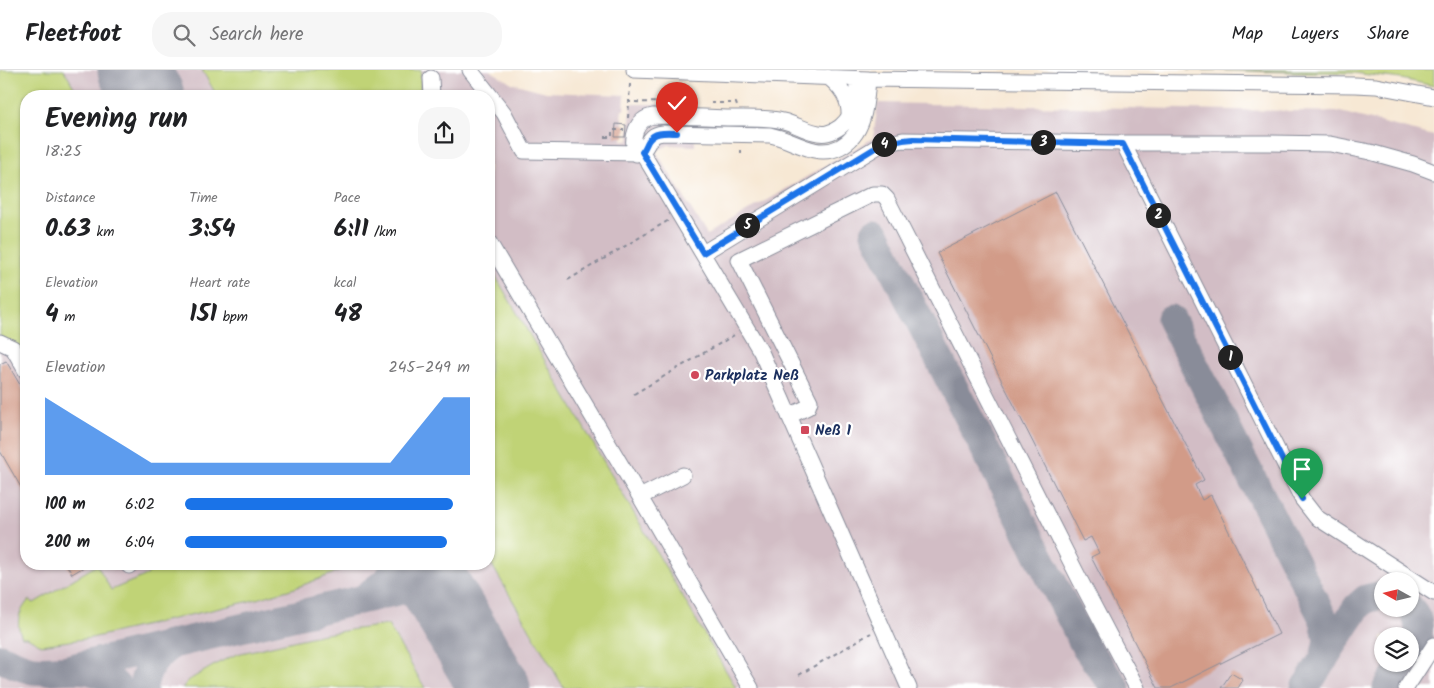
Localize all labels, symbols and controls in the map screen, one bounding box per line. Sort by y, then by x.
search box [152,12,502,57]
text: Fleetfoot [25,15,122,54]
text: Search here [210,20,303,50]
text: Map [1232,20,1263,49]
text: Layers [1291,20,1339,49]
text: Share [1367,20,1409,49]
icon: search [170,21,198,49]
pin [656,82,698,133]
icon: check [663,89,691,117]
text: Evening run [45,97,188,142]
button: share [418,107,470,159]
pin: 3 [1030,130,1056,154]
text: 3 [1040,131,1047,153]
pin: 4 [872,132,896,156]
text: 4 [881,133,888,155]
text: 18:25 [45,139,81,164]
text: Distance [45,187,95,209]
text: Time [189,187,218,209]
text: Pace [334,187,360,209]
pin: 2 [1146,202,1170,228]
text: 2 [1154,204,1163,226]
text: 0.63 [45,209,91,249]
text: 3:54 [189,209,235,249]
text: 6:11 [334,209,368,249]
pin: 5 [734,212,760,238]
text: 5 [744,214,751,236]
text: km [91,221,114,243]
text: /km [368,221,397,243]
text: Elevation [45,272,98,294]
text: Heart rate [189,272,250,294]
text: kcal [334,272,356,294]
text: 4 [45,294,59,334]
text: 151 [189,294,217,334]
text: 48 [334,294,362,334]
text: m [59,306,75,328]
text: bpm [217,306,248,328]
pin: 1 [1218,344,1242,370]
text: 1 [1228,346,1233,368]
text: Elevation [45,355,106,380]
text: 245–249 m [388,355,470,380]
place label: Parkplatz Neß [705,364,799,388]
marker: Parkplatz Neß [689,369,701,381]
place label: Neß 1 [815,419,852,443]
marker: Neß 1 [799,424,811,436]
pin [1281,448,1323,499]
icon: arrive [1288,455,1316,483]
text: 100 m [45,492,86,517]
text: 6:02 [125,492,155,517]
text: 200 m [45,530,90,555]
text: 6:04 [125,530,155,555]
north arrow [1374,572,1419,618]
map controls [1374,572,1419,672]
button: layers [1374,627,1419,672]

